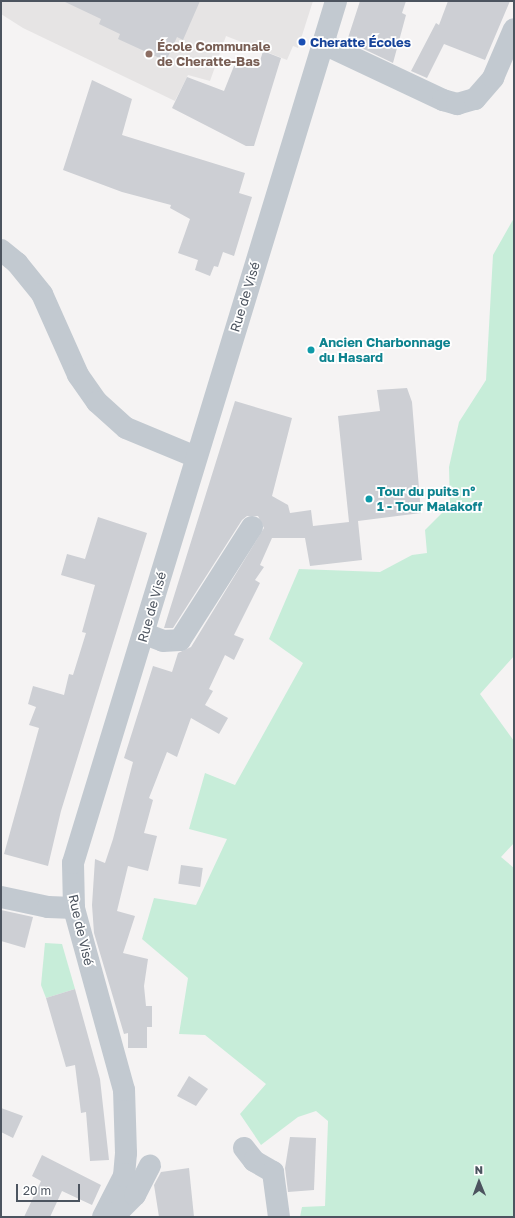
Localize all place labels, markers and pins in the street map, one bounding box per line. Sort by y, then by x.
place label: Cheratte Écoles [310,34,411,50]
marker: Cheratte Écoles [297,37,307,47]
place label: École Communale de Cheratte-Bas [157,39,270,70]
marker: École Communale de Cheratte-Bas [144,49,154,59]
place label: Ancien Charbonnage du Hasard [319,335,450,366]
marker: Ancien Charbonnage du Hasard [306,345,316,355]
place label: Tour du puits n° 1 - Tour Malakoff [377,484,482,515]
marker: Tour du puits n° 1 - Tour Malakoff [364,494,374,504]

